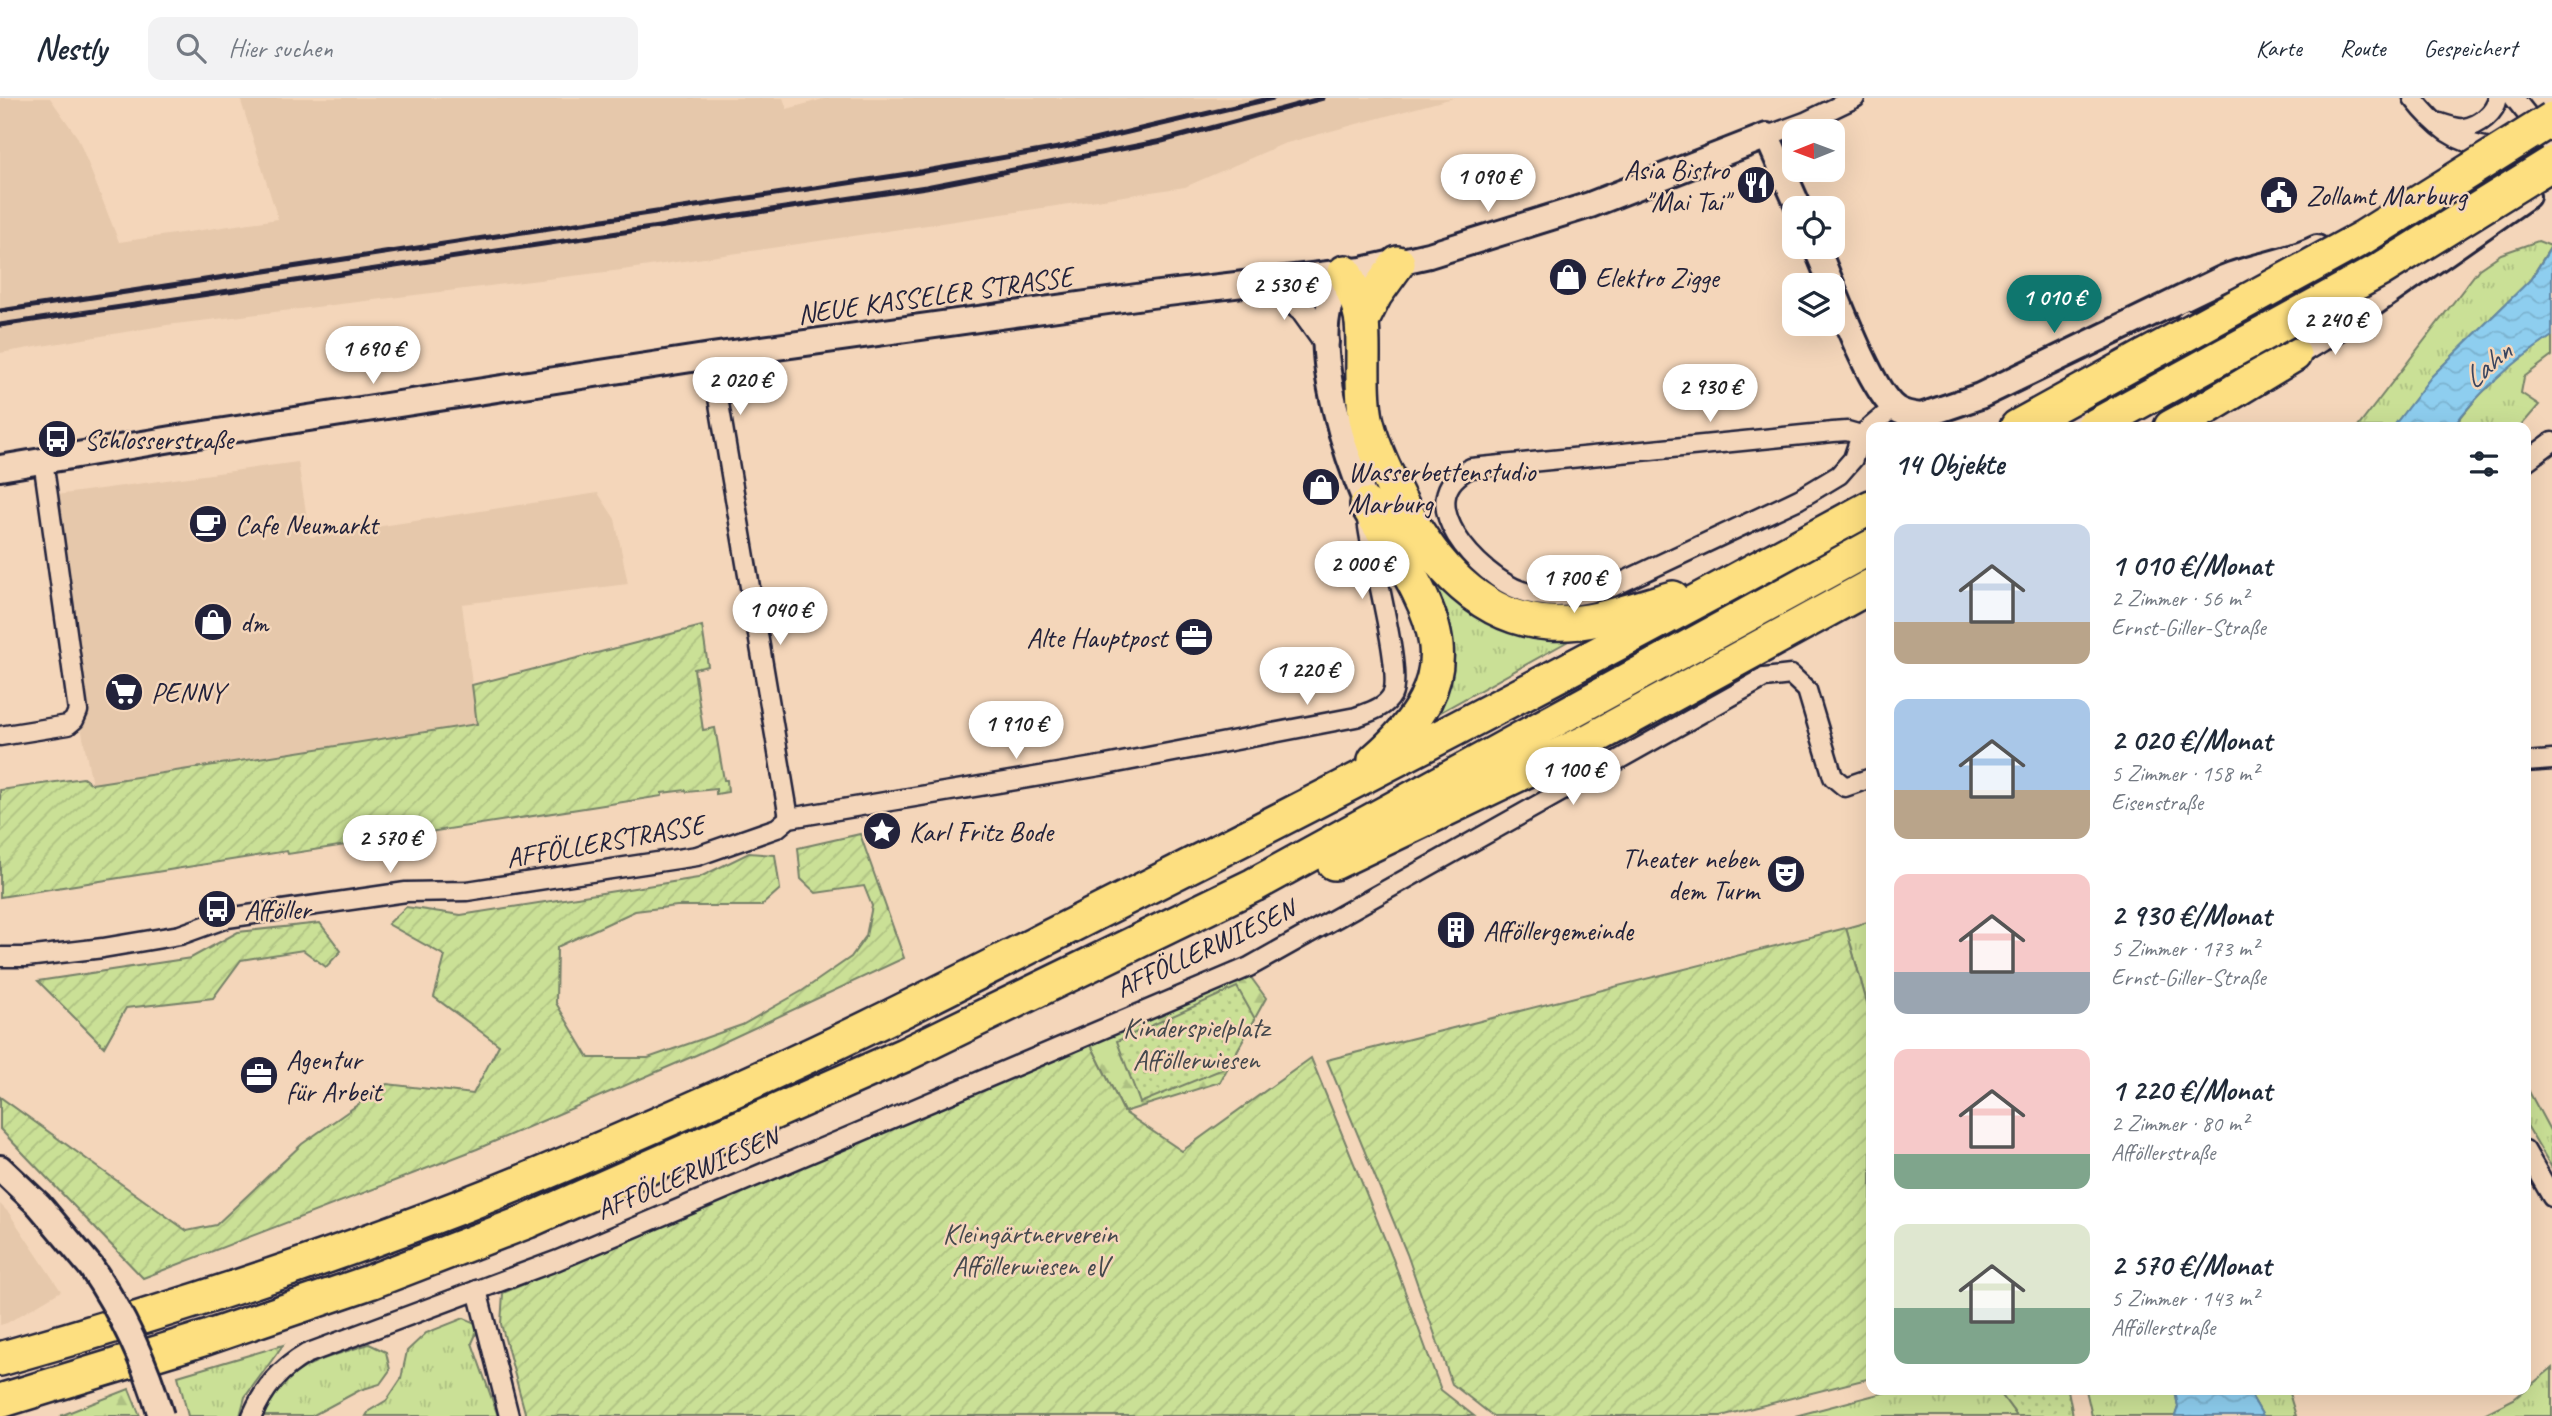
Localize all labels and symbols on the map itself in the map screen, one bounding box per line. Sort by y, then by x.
north arrow [1782,119,1844,182]
place label: Asia Bistro "Mai Tai" [1624,152,1734,219]
pin: 1 090 € [1423,155,1553,214]
restaurant icon: Asia Bistro "Mai Tai" [1735,164,1777,206]
public building icon: Zollamt Marburg [2258,174,2300,216]
place label: Zollamt Marburg [2306,178,2468,213]
shop icon: Elektro Zigge [1547,256,1589,298]
street label: NEUE KASSELER STRASSE [795,258,1078,332]
place label: Elektro Zigge [1595,260,1721,295]
pin: 2 530 € [1219,262,1349,322]
pin: 1 010 € [1989,275,2119,335]
pin: 2 240 € [2270,298,2400,357]
pin: 1 690 € [308,327,438,386]
water label: Lahn [2454,332,2521,397]
pin: 2 020 € [675,358,805,417]
pin: 2 930 € [1645,364,1775,424]
bus stop icon: Schlosserstraße [36,418,78,460]
place label: Schlosserstraße [84,422,235,457]
place label: Wasserbettenstudio Marburg [1348,454,1538,521]
shop icon: Wasserbettenstudio Marburg [1300,466,1342,508]
cafe icon: Cafe Neumarkt [187,503,229,545]
place label: Cafe Neumarkt [235,507,380,542]
pin: 2 000 € [1297,542,1427,601]
pin: 1 700 € [1509,556,1639,615]
pin: 1 040 € [715,588,845,647]
shop icon: dm [192,601,234,643]
place label: dm [240,605,270,640]
office icon: Alte Hauptpost [1173,616,1215,658]
place label: Alte Hauptpost [1027,620,1170,655]
pin: 1 220 € [1242,648,1372,707]
supermarket icon: PENNY [103,671,145,713]
place label: PENNY [151,675,230,710]
pin: 1 910 € [951,702,1081,761]
pin: 1 100 € [1508,748,1638,807]
street label: AFFÖLLERSTRASSE [503,806,710,876]
place icon: Karl Fritz Bode [861,810,903,852]
place label: Karl Fritz Bode [909,814,1055,849]
pin: 2 570 € [325,816,455,875]
place label: Theater neben dem Turm [1621,841,1761,908]
theatre icon: Theater neben dem Turm [1765,853,1807,895]
bus stop icon: Afföller [196,888,238,930]
street label: AFFÖLLERWIESEN [1109,889,1304,1005]
place label: Afföller [244,892,313,927]
building icon: Afföllergemeinde [1435,909,1477,951]
place label: Afföllergemeinde [1483,913,1635,948]
park label: Kinderspielplatz Afföllerwiesen [1123,1010,1272,1077]
place label: Agentur für Arbeit [286,1042,384,1109]
office icon: Agentur für Arbeit [238,1054,280,1096]
street label: AFFÖLLERWIESEN [591,1117,787,1227]
park label: Kleingärtnerverein Afföllerwiesen eV [943,1216,1119,1283]

